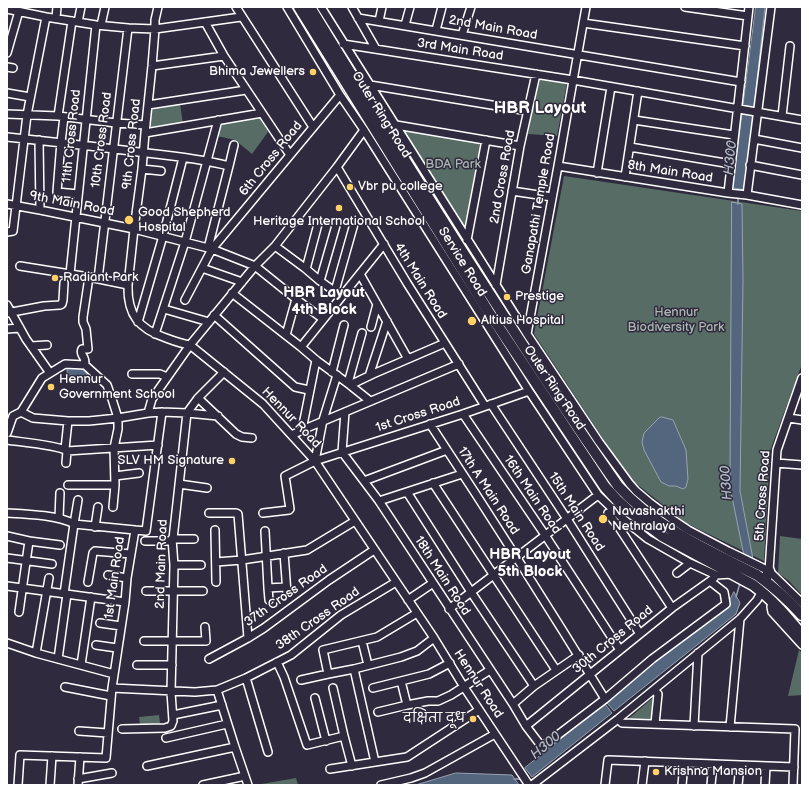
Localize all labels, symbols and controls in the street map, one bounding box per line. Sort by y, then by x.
street label: 2nd Main Road [447,13,539,43]
street label: 3rd Main Road [416,35,504,65]
place label: Bhima Jewellers [209,64,305,80]
marker: Bhima Jewellers [308,67,318,77]
street label: Outer Ring Road [348,69,414,161]
street label: 11th Cross Road [59,89,85,183]
street label: 10th Cross Road [88,91,116,189]
street label: 9th Cross Road [119,98,145,190]
district label: HBR Layout [494,99,586,119]
street label: 6th Cross Road [236,119,306,199]
street label: 2nd Cross Road [487,129,519,225]
street label: Ganapathi Temple Road [519,133,559,275]
water label: H300 [721,140,741,176]
park label: BDA Park [425,157,481,173]
street label: 8th Main Road [626,158,714,186]
place label: Vbr pu college [358,179,443,195]
marker: Vbr pu college [345,182,355,192]
street label: 9th Main Road [28,188,116,220]
marker: Heritage International School [334,203,344,213]
place label: Good Shepherd Hospital [138,205,231,236]
marker: Good Shepherd Hospital [123,214,135,226]
place label: Heritage International School [253,214,425,230]
street label: Service Road [434,224,490,300]
street label: 4th Main Road [390,240,450,322]
place label: Radiant Park [63,270,138,286]
marker: Radiant Park [50,273,60,283]
district label: HBR Layout 4th Block [283,284,365,319]
place label: Prestige [515,289,564,305]
marker: Prestige [502,292,512,302]
park label: Hennur Biodiversity Park [628,305,724,336]
place label: Altius Hospital [481,313,564,329]
marker: Altius Hospital [466,315,478,327]
street label: Outer Ring Road [520,343,588,433]
place label: Hennur Government School [59,372,175,403]
marker: Hennur Government School [46,382,56,392]
street label: Hennur Road [258,384,324,452]
street label: 1st Cross Road [374,394,462,436]
street label: 17th A Main Road [454,444,522,538]
street label: 5th Cross Road [752,450,774,542]
place label: SLV HM Signature [118,453,224,469]
street label: 16th Main Road [500,453,564,537]
marker: SLV HM Signature [227,456,237,466]
water label: H300 [717,465,737,501]
street label: 15th Main Road [545,470,607,554]
place label: Navashakthi Nethralaya [612,504,685,535]
marker: Navashakthi Nethralaya [597,513,609,525]
street label: 2nd Main Road [153,519,171,609]
street label: 18th Main Road [411,534,473,618]
street label: 1st Main Road [102,536,128,620]
district label: HBR Layout 5th Block [489,546,571,581]
street label: 37th Cross Road [241,562,331,630]
street label: 38th Cross Road [273,584,363,654]
street label: 30th Cross Road [570,603,656,677]
street label: Hennur Road [450,647,506,721]
place label: दक्षिता दूध [403,711,465,727]
marker: दक्षिता दूध [468,714,478,724]
water label: H300 [527,728,565,764]
place label: Krishna Mansion [664,764,762,780]
marker: Krishna Mansion [651,767,661,777]

